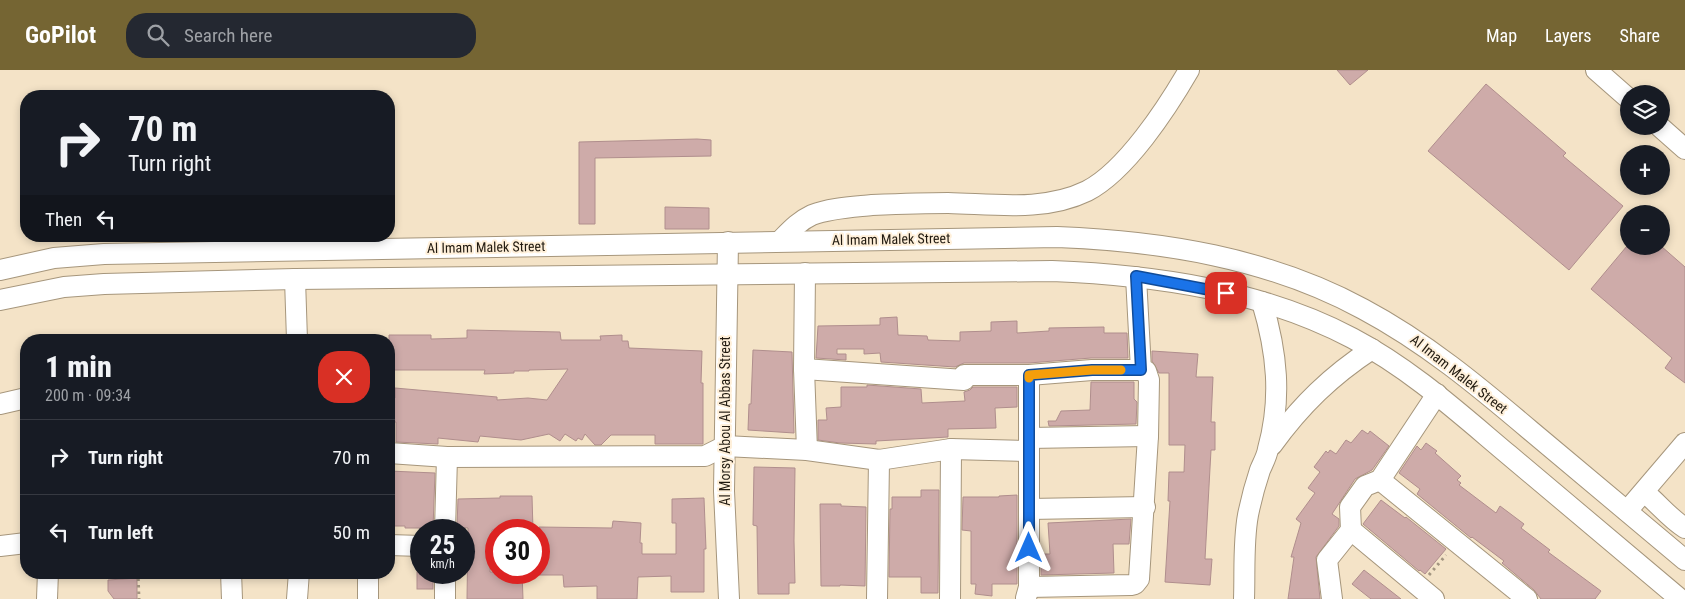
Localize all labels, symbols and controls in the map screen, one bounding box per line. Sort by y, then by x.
search box [126,13,476,58]
text: GoPilot [25,21,96,49]
icon: search [144,21,172,49]
text: Search here [184,24,272,47]
text: Map [1486,25,1517,46]
text: Layers [1545,25,1592,46]
text: Share [1620,25,1660,46]
map controls [1620,85,1670,255]
button: layers [1620,85,1670,135]
text: 70 m [128,109,197,150]
icon: right [45,110,110,175]
button: + [1620,145,1670,195]
text: Turn right [128,151,211,176]
icon: left [92,205,120,233]
button: − [1620,205,1670,255]
text: Then [45,208,82,231]
street label: Al Imam Malek Street [832,230,950,248]
street label: Al Imam Malek Street [427,238,545,256]
pin [1205,272,1247,314]
icon: arrive [1212,279,1240,307]
street label: Al Imam Malek Street [1407,331,1511,417]
street label: Al Morsy Abou Al Abbas Street [717,336,733,506]
text: 1 min [45,349,112,384]
button: close [318,351,370,403]
text: 200 m · 09:34 [45,386,131,405]
icon: right [45,443,73,471]
text: Turn right [88,446,163,469]
text: 70 m [333,446,370,469]
icon: left [45,518,73,546]
speed limit sign: 30 [485,519,550,584]
text: Turn left [88,521,153,544]
text: 50 m [333,521,370,544]
position arrow [1002,521,1054,573]
text: 25 [430,531,455,560]
text: km/h [430,557,455,571]

